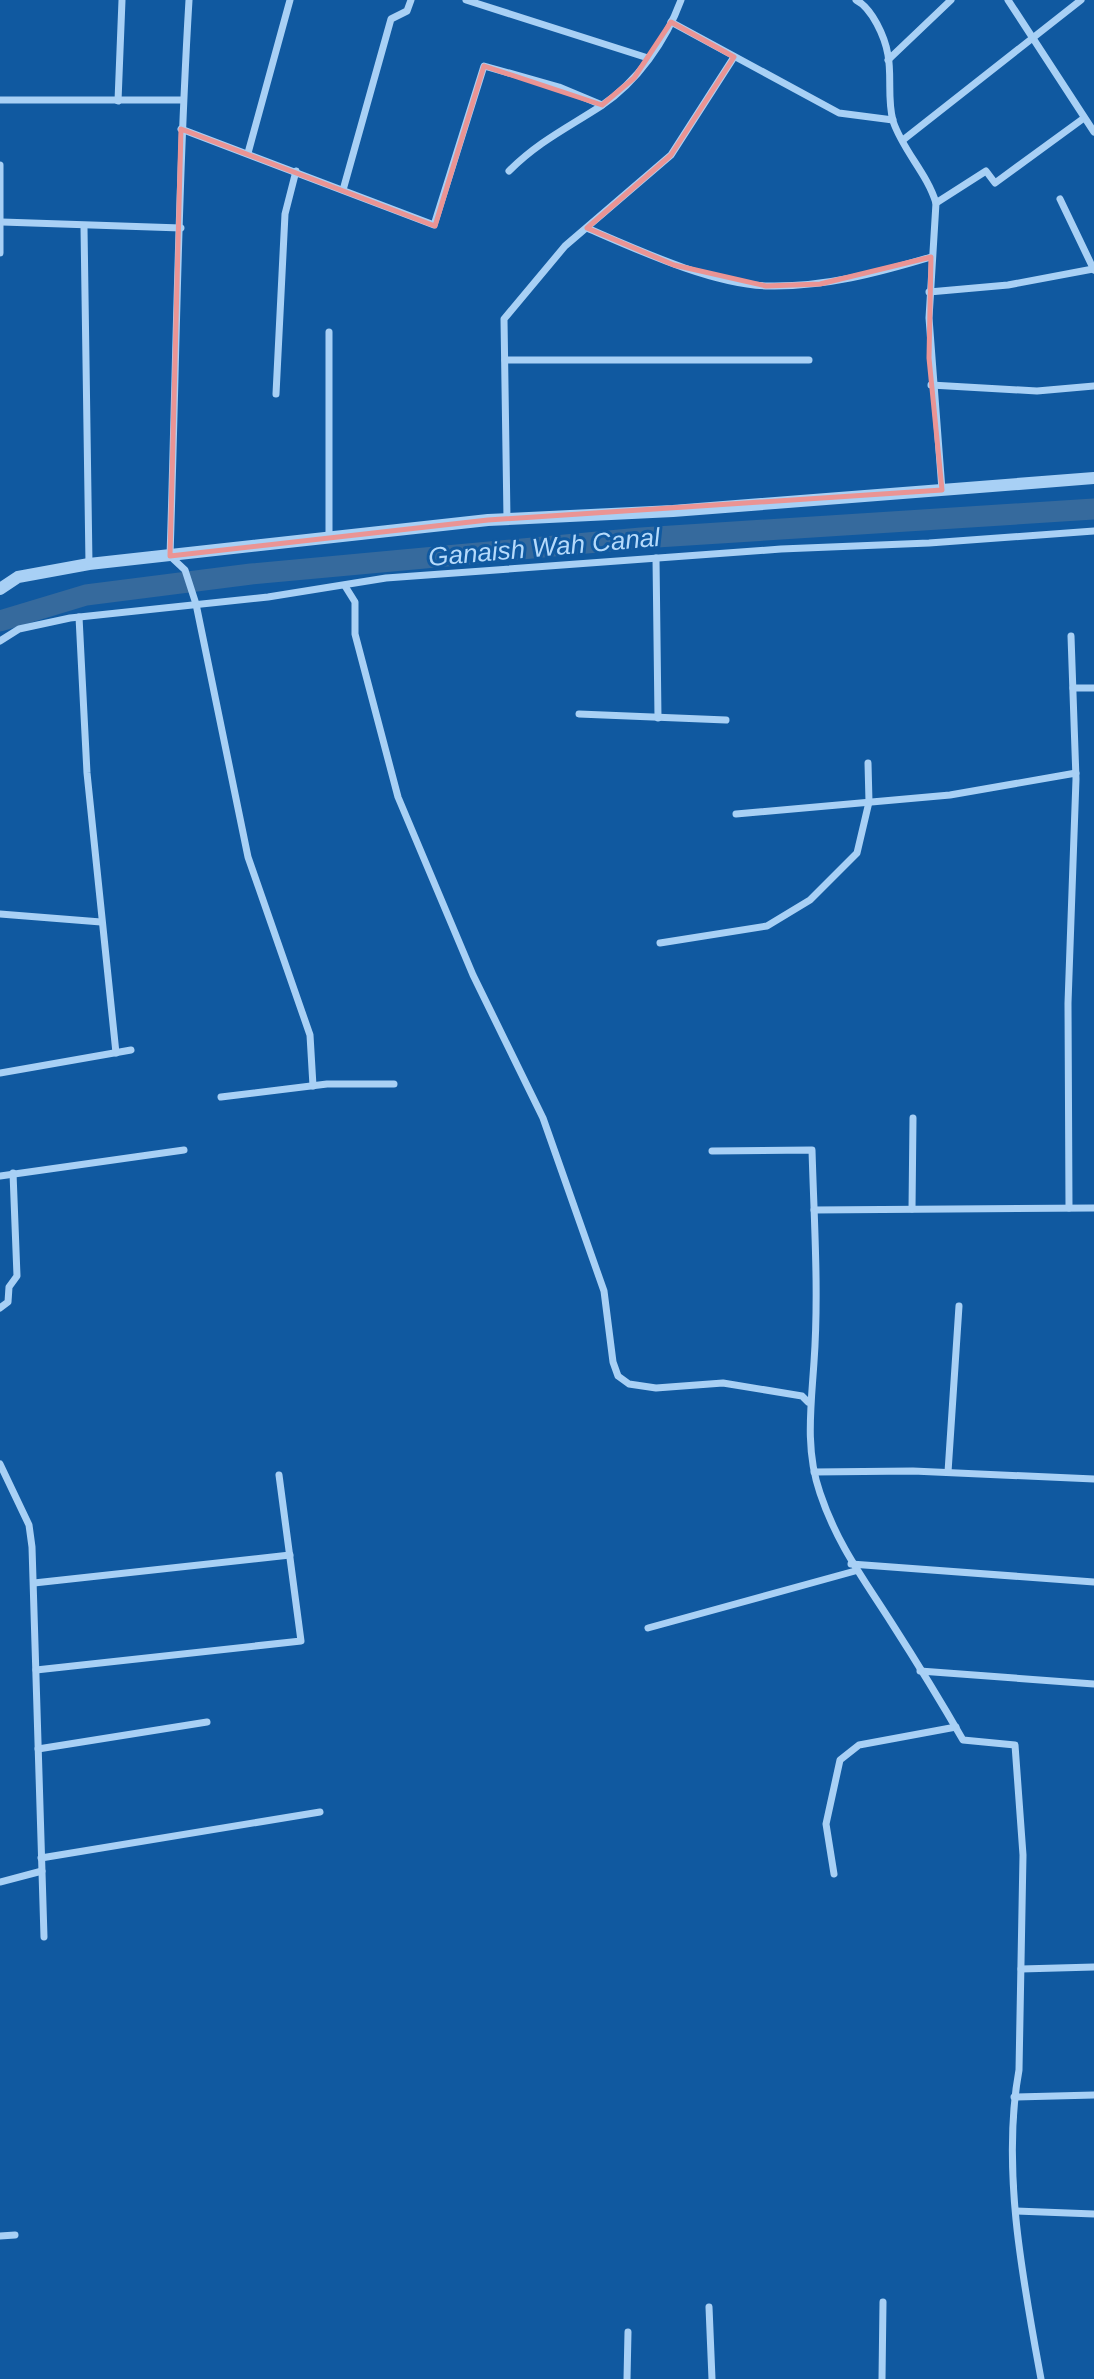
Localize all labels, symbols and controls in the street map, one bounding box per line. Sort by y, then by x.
water label: Ganaish Wah Canal [427,522,662,572]

